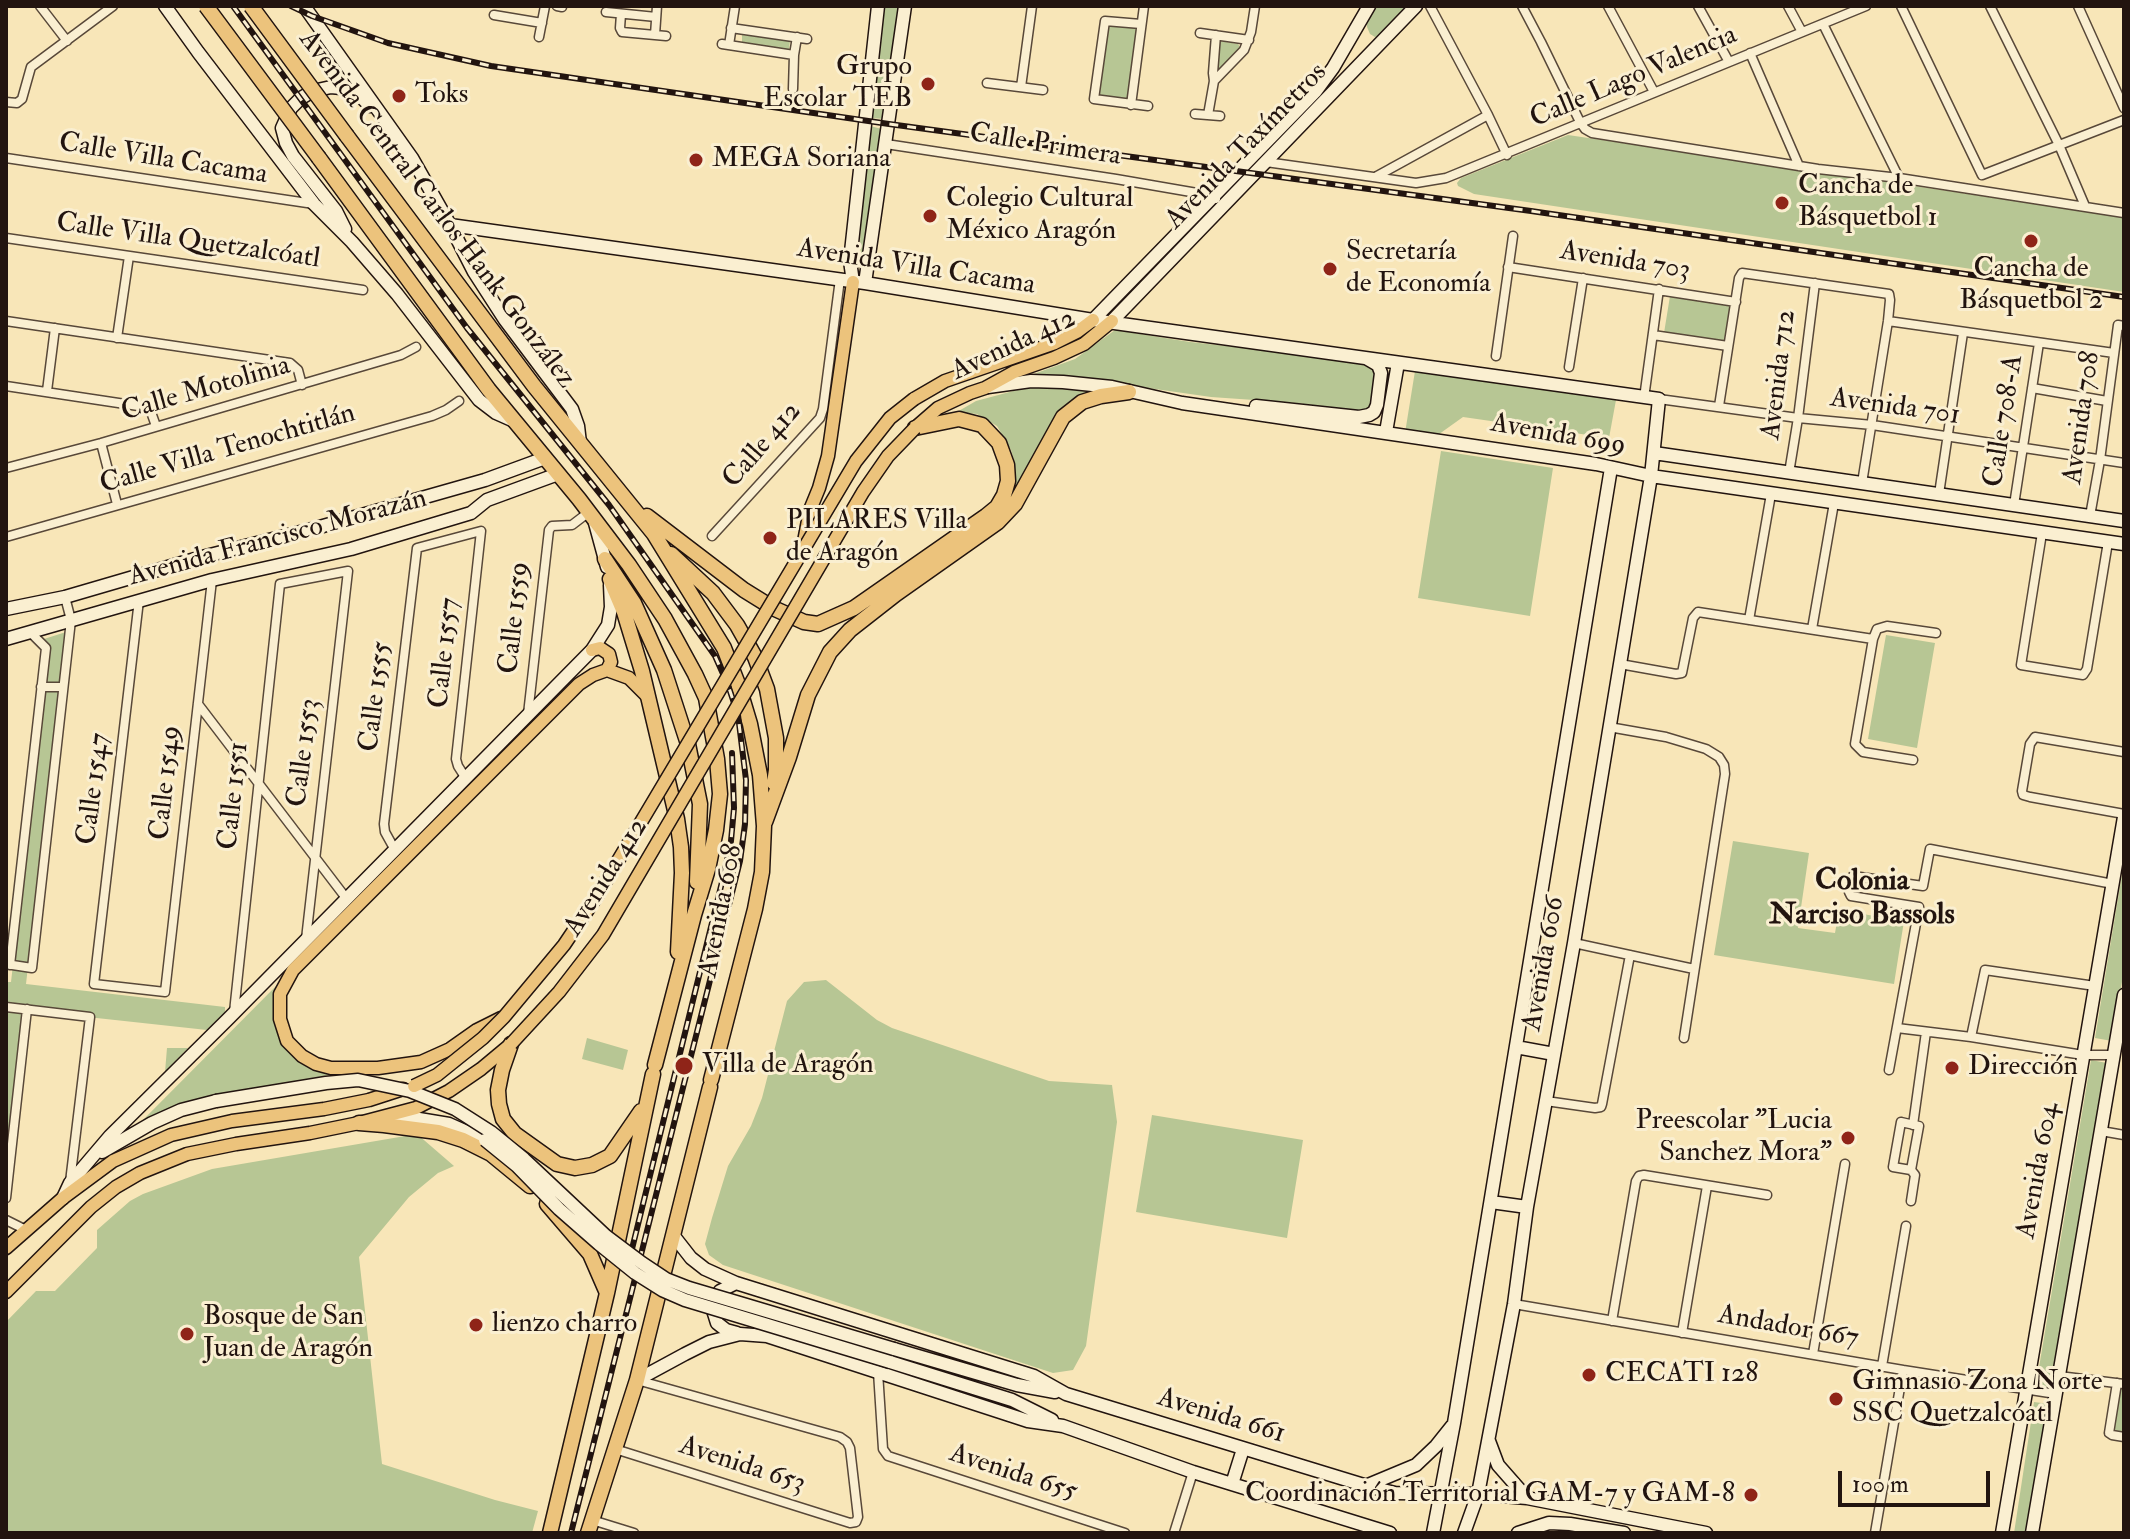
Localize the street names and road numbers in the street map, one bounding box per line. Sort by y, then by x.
street label: Calle Lago Valencia [1526,19,1742,137]
street label: Avenida Central Carlos Hank González [290,24,582,396]
street label: Avenida Taxímetros [1159,57,1335,237]
street label: Calle Primera [967,117,1123,175]
street label: Calle Villa Cacama [56,127,270,193]
street label: Calle Villa Quetzalcóatl [54,207,322,277]
street label: Avenida Villa Cacama [795,233,1037,303]
street label: Avenida 703 [1557,235,1693,289]
street label: Avenida 412 [947,303,1081,389]
street label: Avenida 712 [1755,308,1805,442]
street label: Avenida 708 [2057,349,2109,487]
street label: Calle Motolinia [118,350,294,430]
street label: Calle 708-A [1978,352,2032,490]
street label: Avenida 701 [1828,382,1962,434]
street label: Calle 412 [717,396,809,496]
street label: Calle Villa Tenochtitlán [97,397,359,503]
street label: Avenida 699 [1488,408,1628,464]
street label: Avenida Francisco Morazán [125,483,431,595]
street label: Calle 1559 [493,560,539,676]
street label: Calle 1557 [423,596,469,710]
street label: Calle 1555 [354,640,400,754]
street label: Calle 1553 [282,697,328,809]
street label: Calle 1549 [144,724,190,842]
street label: Calle 1547 [71,731,119,847]
street label: Calle 1551 [213,740,257,852]
street label: Avenida 412 [558,813,656,943]
street label: Avenida 608 [693,841,751,981]
street label: Avenida 606 [1517,894,1573,1034]
street label: Avenida 604 [2011,1101,2067,1241]
street label: Andador 667 [1715,1299,1861,1357]
street label: Avenida 661 [1153,1382,1289,1452]
street label: Avenida 653 [675,1430,809,1502]
street label: Avenida 655 [945,1438,1081,1510]

